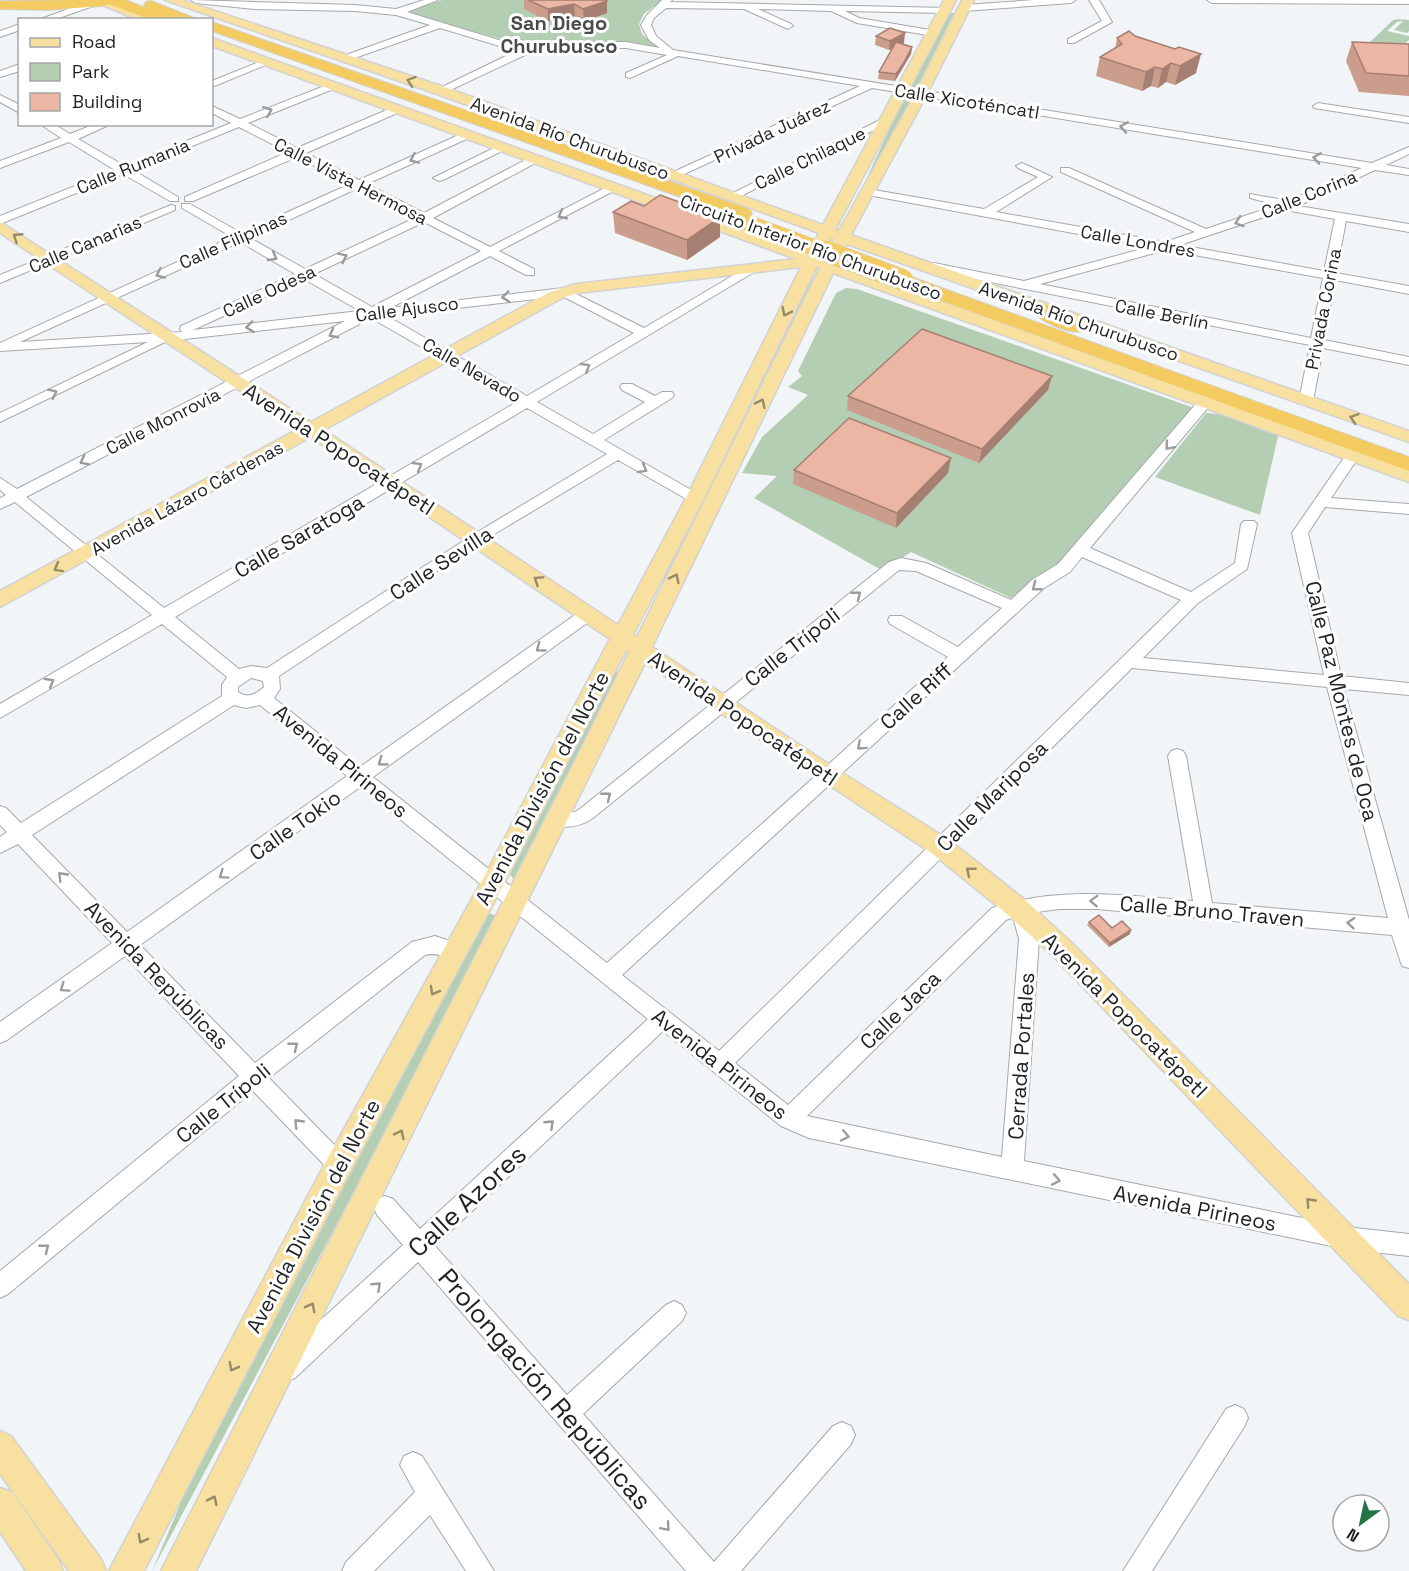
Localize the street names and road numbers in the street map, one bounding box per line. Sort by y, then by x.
street label: Calle Xicoténcatl [893,78,1041,124]
street label: Avenida Río Churubusco [467,91,673,185]
street label: Privada Juárez [710,94,834,168]
street label: Calle Chilaque [751,121,869,195]
street label: Calle Vista Hermosa [270,132,432,230]
street label: Calle Rumania [73,133,193,199]
street label: Calle Corina [1258,164,1360,224]
street label: Circuito Interior Río Churubusco [677,189,945,305]
street label: Calle Filipinas [175,206,291,274]
street label: Calle Canarias [25,210,145,278]
street label: Calle Londres [1079,220,1197,262]
street label: Privada Corina [1300,246,1346,372]
street label: Calle Odesa [219,259,319,323]
street label: Avenida Río Churubusco [976,276,1182,366]
street label: Calle Ajusco [354,291,460,327]
street label: Calle Berlín [1113,294,1211,334]
street label: Calle Nevado [418,332,526,408]
street label: Avenida Popocatépetl [238,377,440,521]
street label: Calle Monrovia [102,382,224,460]
street label: Avenida Lázaro Cárdenas [87,435,287,561]
street label: Calle Saratoga [229,488,369,584]
street label: Calle Sevilla [384,520,498,606]
street label: Calle Paz Montes de Oca [1299,578,1385,824]
street label: Calle Trípoli [739,601,845,693]
street label: Avenida Popocatépetl [643,644,843,792]
street label: Calle Riff [874,656,958,736]
street label: Avenida División del Norte [469,666,615,910]
street label: Avenida Pirineos [268,698,414,824]
street label: Calle Mariposa [931,735,1053,857]
street label: Calle Tokio [244,784,346,866]
street label: Calle Bruno Traven [1119,889,1305,933]
street label: Avenida Repúblicas [79,895,235,1055]
street label: Avenida Popocatépetl [1037,927,1213,1103]
street label: Calle Jaca [854,965,946,1055]
street label: Cerrada Portales [1002,971,1040,1141]
street label: Avenida Pirineos [647,1002,793,1126]
street label: Calle Trípoli [170,1057,276,1149]
street label: Avenida División del Norte [240,1094,386,1338]
street label: Calle Azores [401,1137,533,1265]
street label: Avenida Pirineos [1111,1179,1279,1237]
street label: Prolongación Repúblicas [431,1261,659,1517]

